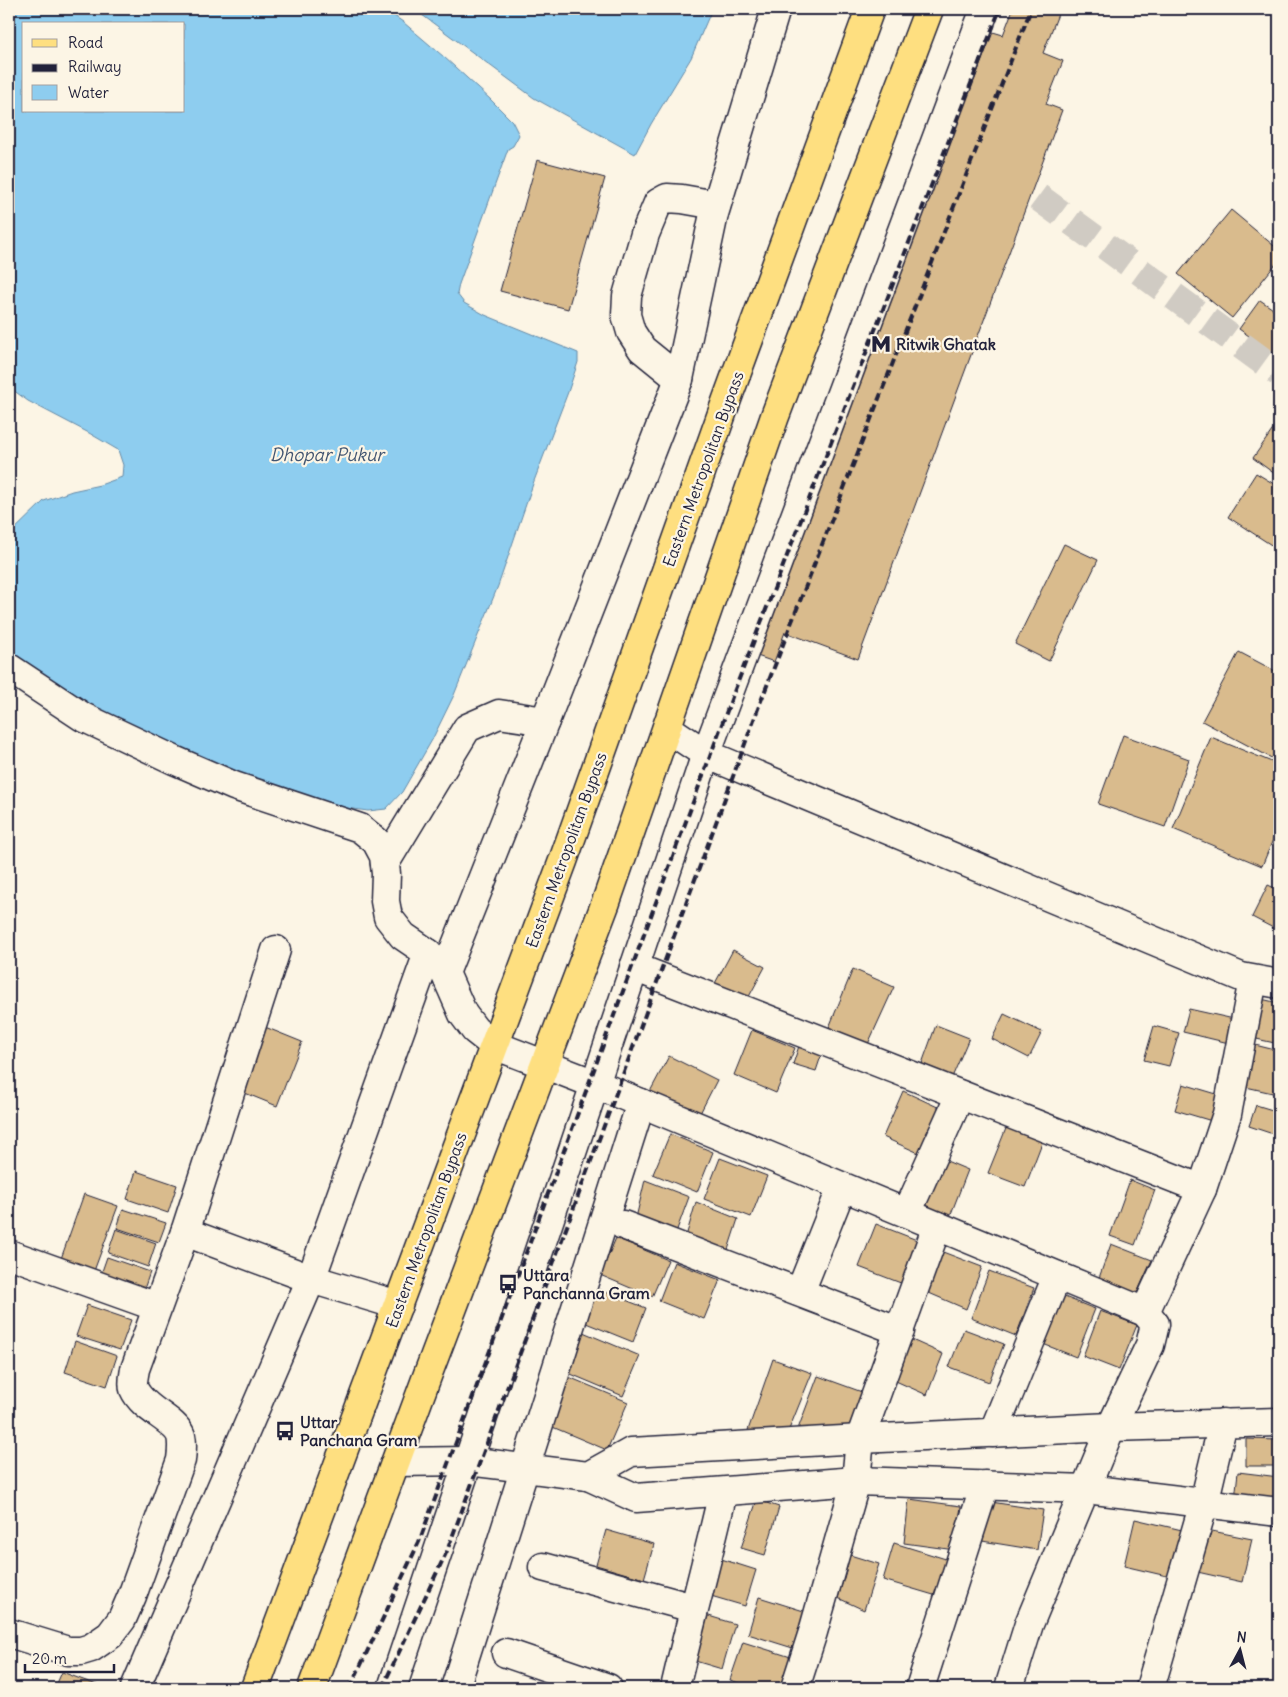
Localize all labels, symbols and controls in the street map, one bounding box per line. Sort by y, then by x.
legend [22,22,185,112]
text: Road [68,33,103,52]
text: Railway [68,57,122,76]
text: Water [68,83,109,102]
metro station icon: Ritwik Ghatak [870,333,892,355]
place label: Ritwik Ghatak [896,334,996,354]
street label: Eastern Metropolitan Bypass [658,369,748,569]
water label: Dhopar Pukur [270,443,387,466]
street label: Eastern Metropolitan Bypass [521,750,611,950]
street label: Eastern Metropolitan Bypass [381,1130,471,1330]
place label: Uttara Panchanna Gram [523,1265,650,1303]
bus stop icon: Uttara Panchanna Gram [497,1273,519,1295]
place label: Uttar Panchana Gram [300,1412,417,1450]
bus stop icon: Uttar Panchana Gram [274,1420,296,1442]
north arrow [1216,1624,1266,1674]
text: N [1236,1628,1247,1647]
scale bar [25,1642,114,1674]
text: 20 m [32,1649,67,1668]

